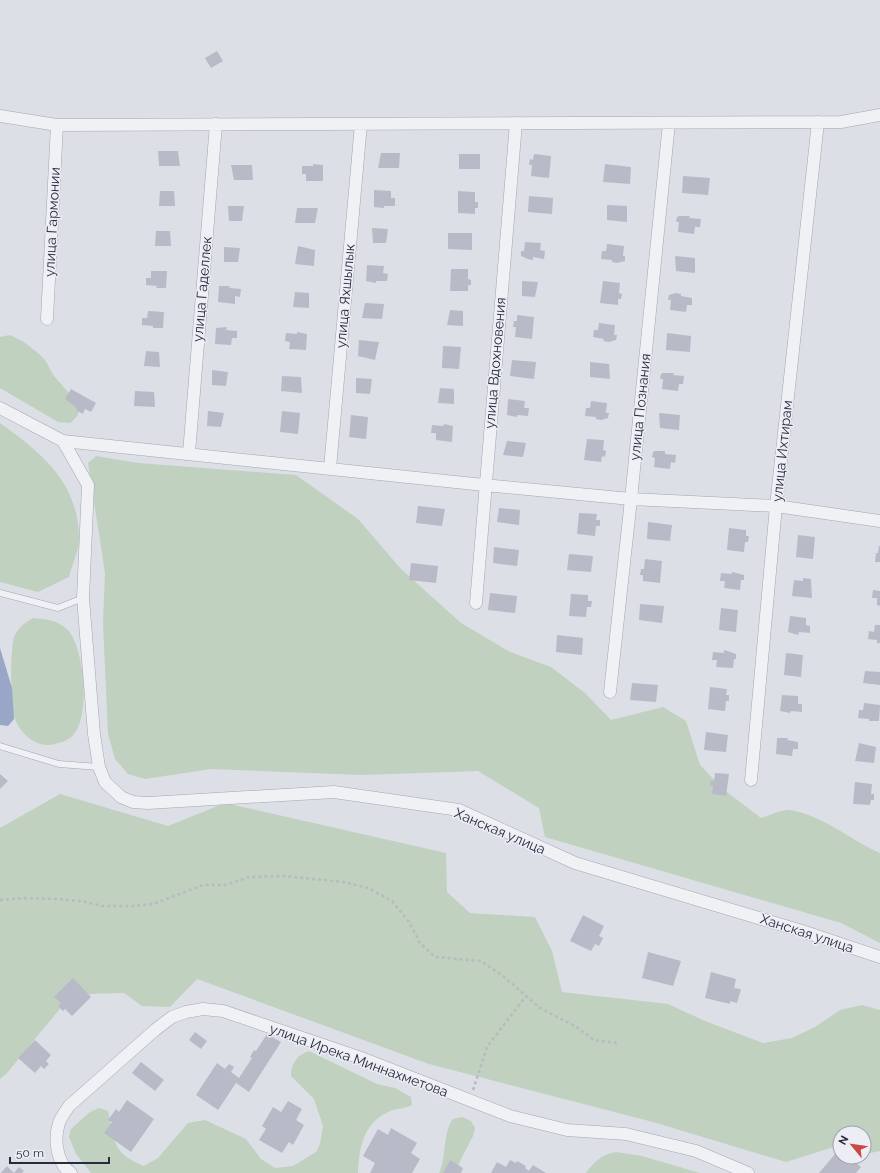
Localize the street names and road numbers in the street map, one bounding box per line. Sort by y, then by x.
street label: улица Гармонии [41,167,63,277]
street label: улица Гаделлек [189,236,215,342]
street label: улица Яхшылык [332,243,358,349]
street label: улица Вдохновения [481,297,509,429]
street label: улица Познания [626,353,654,461]
street label: улица Ихтирам [769,399,795,503]
street label: Ханская улица [452,805,548,857]
street label: Ханская улица [758,910,856,956]
street label: улица Ирека Миннахметова [268,1020,450,1100]

